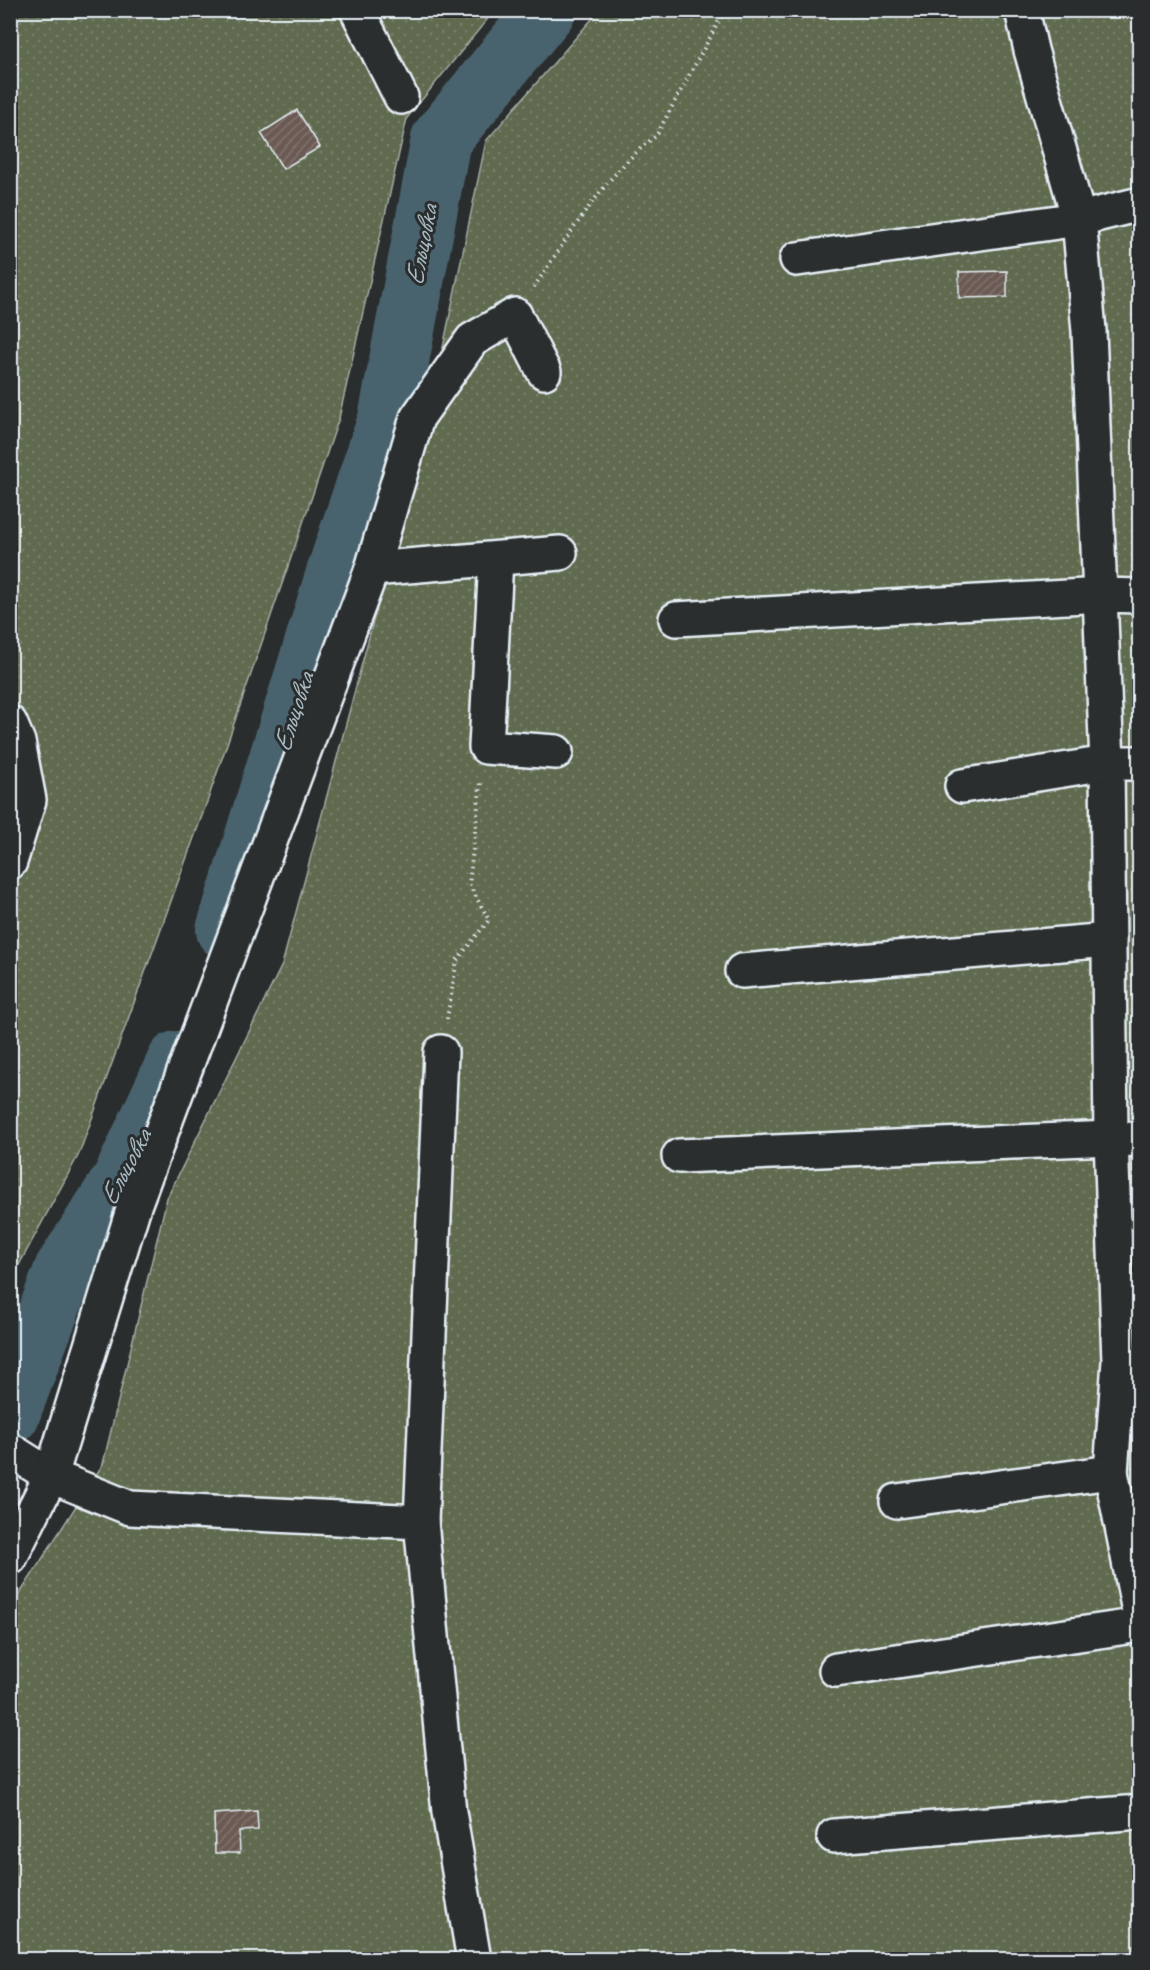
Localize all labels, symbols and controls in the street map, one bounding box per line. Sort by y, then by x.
water label: Ельцовка [397,200,446,288]
water label: Ельцовка [264,666,322,756]
water label: Ельцовка [91,1121,160,1211]

